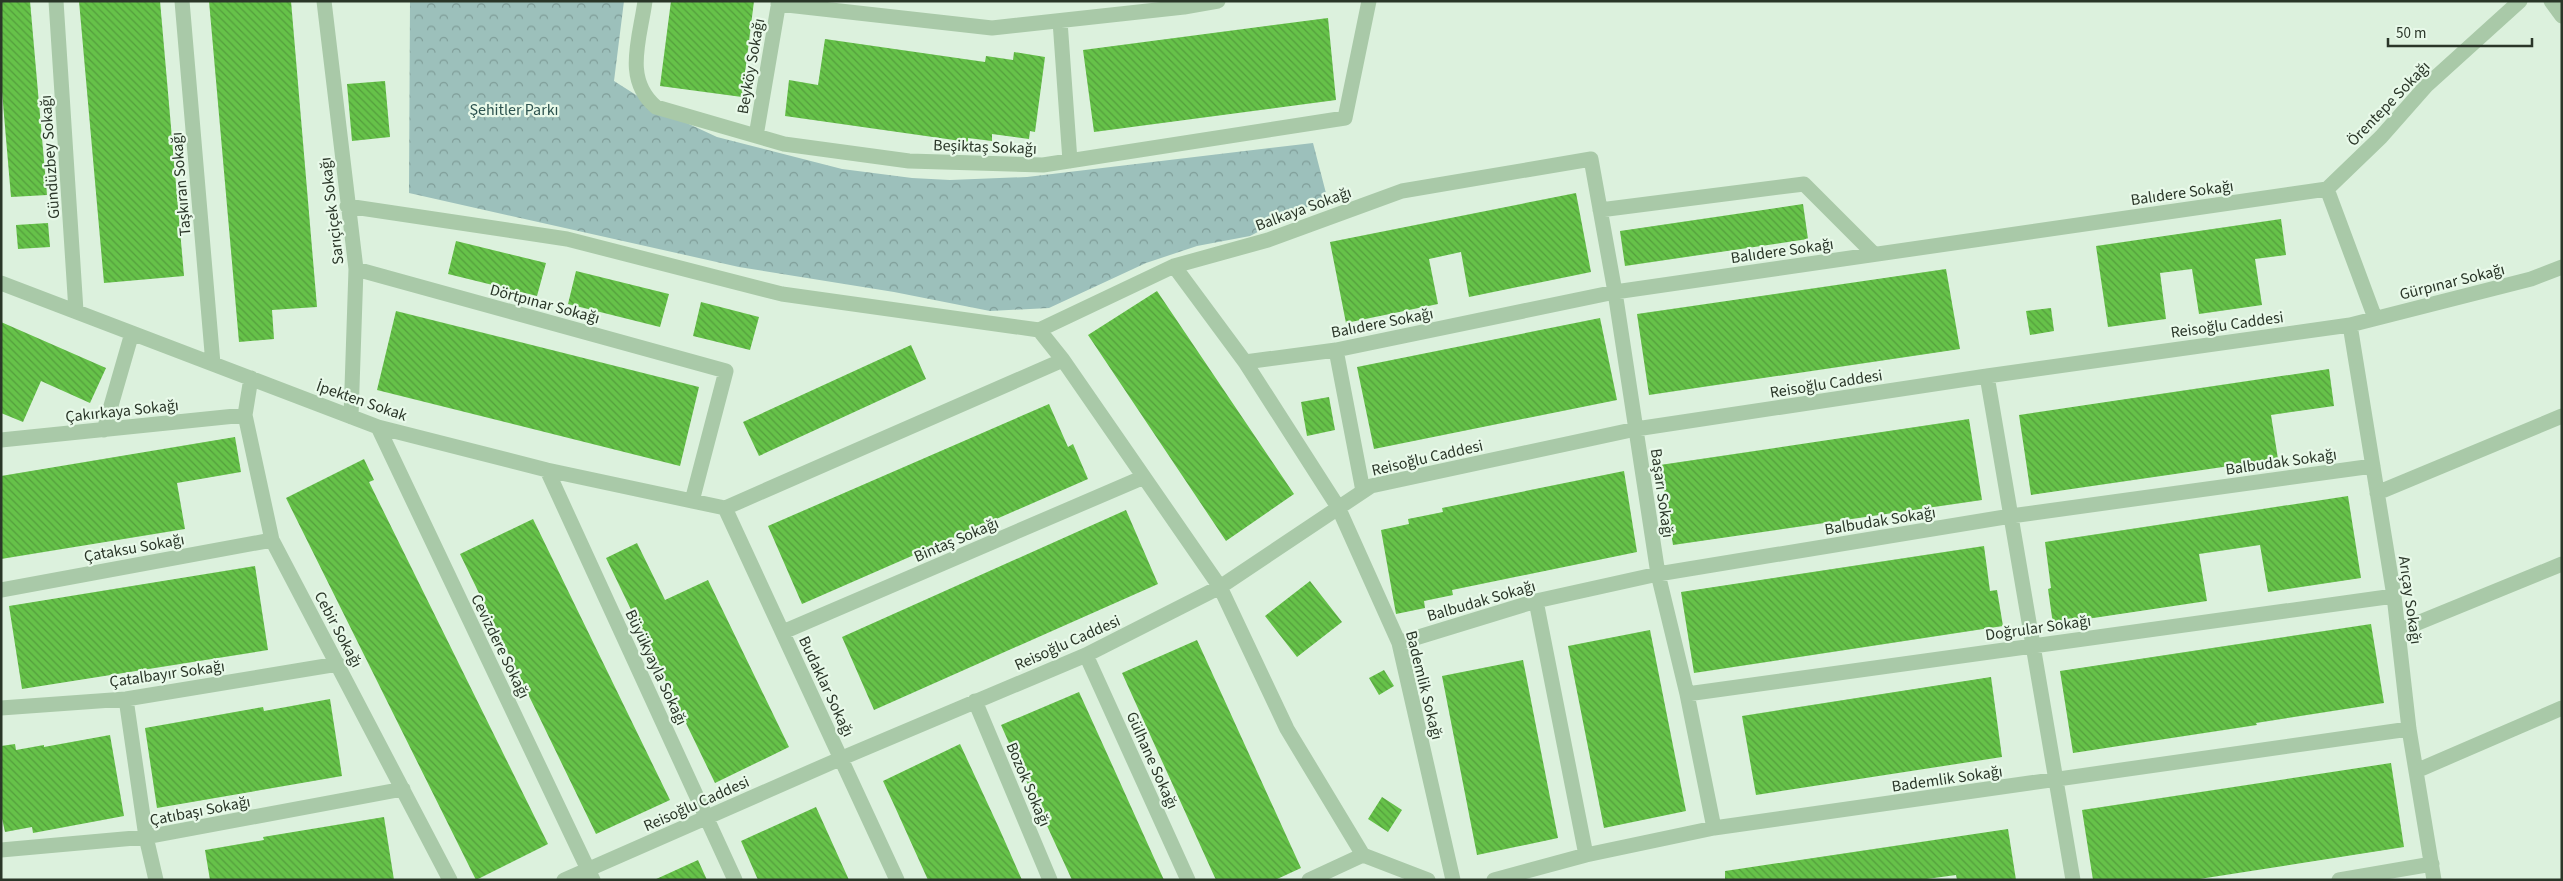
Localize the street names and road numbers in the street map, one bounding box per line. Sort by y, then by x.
street label: Beyköy Sokağı [732,17,770,116]
street label: Örentepe Sokağı [2342,56,2435,151]
street label: Gündüzbey Sokağı [35,94,65,220]
street label: Taşkıran Sokağı [165,131,197,237]
street label: Beşiktaş Sokağı [933,134,1037,160]
street label: Sarıçiçek Sokağı [314,156,350,266]
street label: Balıdere Sokağı [2129,175,2235,211]
street label: Balkaya Sokağı [1252,181,1354,237]
street label: Balıdere Sokağı [1729,233,1835,269]
street label: Gürpınar Sokağı [2397,258,2507,306]
street label: Dörtpınar Sokağı [487,279,602,329]
street label: Balıdere Sokağı [1329,302,1435,344]
street label: Reisoğlu Caddesi [2169,306,2285,344]
street label: Reisoğlu Caddesi [1768,364,1884,404]
street label: İpekten Sokak [313,375,410,427]
street label: Çakırkaya Sokağı [64,394,180,428]
street label: Reisoğlu Caddesi [1369,434,1485,481]
street label: Balbudak Sokağı [2224,443,2338,481]
street label: Başarı Sokağı [1645,447,1679,539]
street label: Balbudak Sokağı [1823,501,1937,541]
street label: Bintaş Sokağı [911,512,1002,568]
street label: Çataksu Sokağı [82,528,186,568]
street label: Arıçay Sokağı [2393,554,2427,646]
street label: Balbudak Sokağı [1424,575,1538,627]
street label: Cebir Sokağı [309,587,367,672]
street label: Cevizdere Sokağı [465,591,535,702]
street label: Büyükyayla Sokağı [620,606,693,729]
street label: Reisoğlu Caddesi [1011,610,1124,676]
street label: Doğrular Sokağı [1984,610,2093,646]
street label: Bademlik Sokağı [1400,628,1448,742]
street label: Budaklar Sokağı [793,632,859,740]
street label: Çatalbayır Sokağı [108,655,226,693]
street label: Gülhane Sokağı [1121,708,1183,813]
street label: Bozok Sokağı [1000,739,1056,830]
street label: Bademlik Sokağı [1890,760,2004,798]
street label: Reisoğlu Caddesi [640,771,753,837]
street label: Çatıbaşı Sokağı [148,790,252,832]

